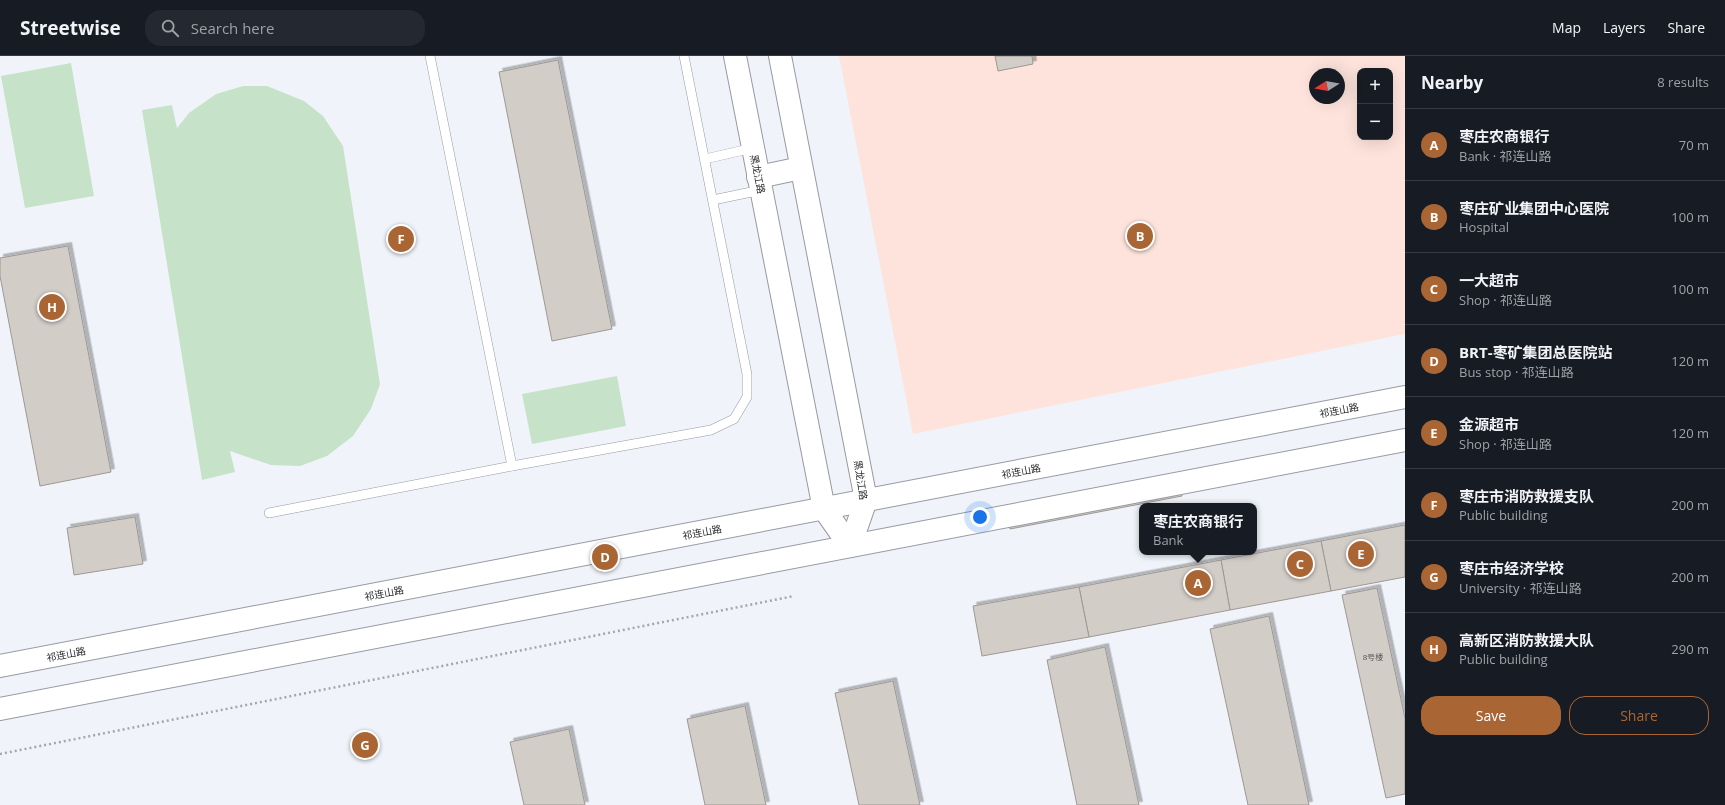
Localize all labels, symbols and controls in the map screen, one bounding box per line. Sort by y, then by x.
search box [145,10,425,46]
text: Streetwise [20,15,121,41]
icon: search [159,17,181,39]
text: Search here [191,18,274,38]
text: Map [1552,18,1581,37]
text: Layers [1603,18,1645,37]
text: Share [1667,18,1705,37]
north arrow [1309,68,1345,104]
map controls [1357,68,1393,140]
button: + [1357,68,1393,104]
text: Nearby [1421,71,1483,94]
text: 8 results [1657,73,1709,91]
button: − [1357,104,1393,140]
text: 枣庄农商银行 [1459,126,1549,146]
text: A [1430,136,1438,154]
text: 70 m [1679,136,1709,154]
text: Bank · 祁连山路 [1459,147,1552,165]
street label: 黑龙江路 [747,153,769,195]
text: 枣庄矿业集团中心医院 [1459,198,1609,218]
text: B [1430,208,1438,226]
text: 100 m [1671,208,1709,226]
text: Hospital [1459,218,1509,236]
pin: B [1127,221,1153,251]
pin: F [388,224,414,254]
text: 一大超市 [1459,270,1519,290]
text: C [1430,280,1438,298]
text: 100 m [1671,280,1709,298]
text: Shop · 祁连山路 [1459,291,1552,309]
pin: H [39,292,65,322]
text: BRT-枣矿集团总医院站 [1459,342,1613,362]
text: D [1429,352,1439,370]
text: 120 m [1671,352,1709,370]
text: Bus stop · 祁连山路 [1459,363,1574,381]
street label: 祁连山路 [1318,399,1360,421]
text: 金源超市 [1459,414,1519,434]
text: E [1430,424,1438,442]
text: 120 m [1671,424,1709,442]
text: Shop · 祁连山路 [1459,435,1552,453]
street label: 黑龙江路 [851,459,871,501]
street label: 祁连山路 [1000,460,1042,482]
text: 枣庄市消防救援支队 [1459,486,1594,506]
text: F [1430,496,1438,514]
text: 200 m [1671,496,1709,514]
popup [1139,503,1257,555]
text: Public building [1459,506,1548,524]
your location [970,507,990,527]
text: 枣庄农商银行 [1153,511,1243,531]
street label: 祁连山路 [681,521,723,543]
text: Bank [1153,531,1183,549]
pin: E [1348,539,1374,569]
pin: D [592,542,618,572]
pin: C [1287,549,1313,579]
text: 枣庄市经济学校 [1459,558,1564,578]
pin: A [1185,568,1211,598]
text: G [1429,568,1439,586]
text: 200 m [1671,568,1709,586]
text: University · 祁连山路 [1459,579,1582,597]
street label: 祁连山路 [363,582,405,604]
text: 高新区消防救援大队 [1459,630,1594,650]
text: H [1429,640,1439,658]
text: 290 m [1671,640,1709,658]
street label: 祁连山路 [45,643,87,665]
text: Public building [1459,650,1548,668]
house number: 8号楼 [1363,651,1383,662]
button: Save [1421,696,1561,735]
button: Share [1569,696,1709,735]
pin: G [352,730,378,760]

